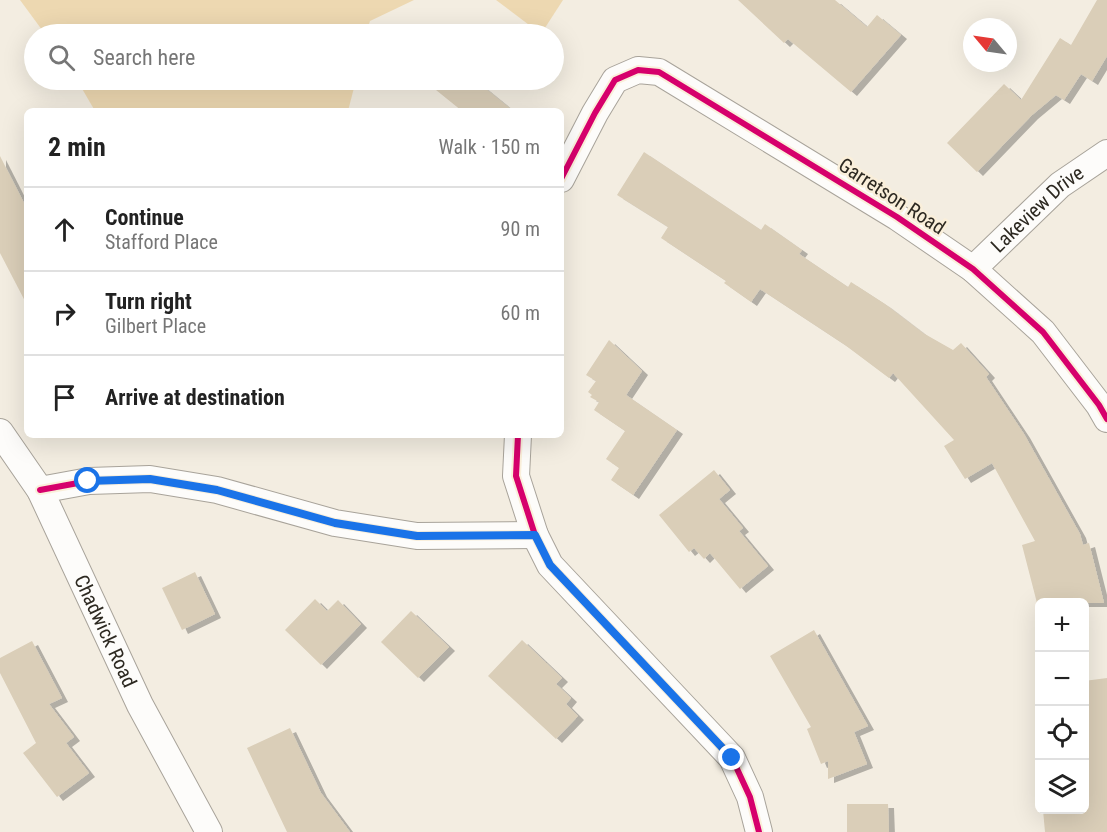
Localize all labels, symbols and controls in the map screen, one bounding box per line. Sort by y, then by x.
north arrow [963,18,1017,72]
search box [24,24,564,90]
icon: search [45,41,78,74]
text: Search here [93,45,195,70]
text: 2 min [48,132,106,162]
text: Walk · 150 m [439,135,540,159]
street label: Garretson Road [834,153,950,239]
street label: Lakeview Drive [986,161,1088,257]
text: Continue [105,205,184,230]
icon: ahead [48,213,81,246]
text: 90 m [501,217,540,241]
text: Stafford Place [105,230,218,254]
text: Turn right [105,289,192,314]
icon: right [48,297,81,330]
text: 60 m [501,301,540,325]
text: Gilbert Place [105,314,206,338]
icon: arrive [48,381,81,414]
text: Arrive at destination [105,385,285,410]
route start [74,467,100,493]
street label: Chadwick Road [69,571,142,691]
map controls [1035,598,1089,814]
button: + [1035,598,1089,652]
button: − [1035,652,1089,706]
button: locate [1035,706,1089,760]
route end [718,744,744,770]
button: layers [1035,760,1089,814]

